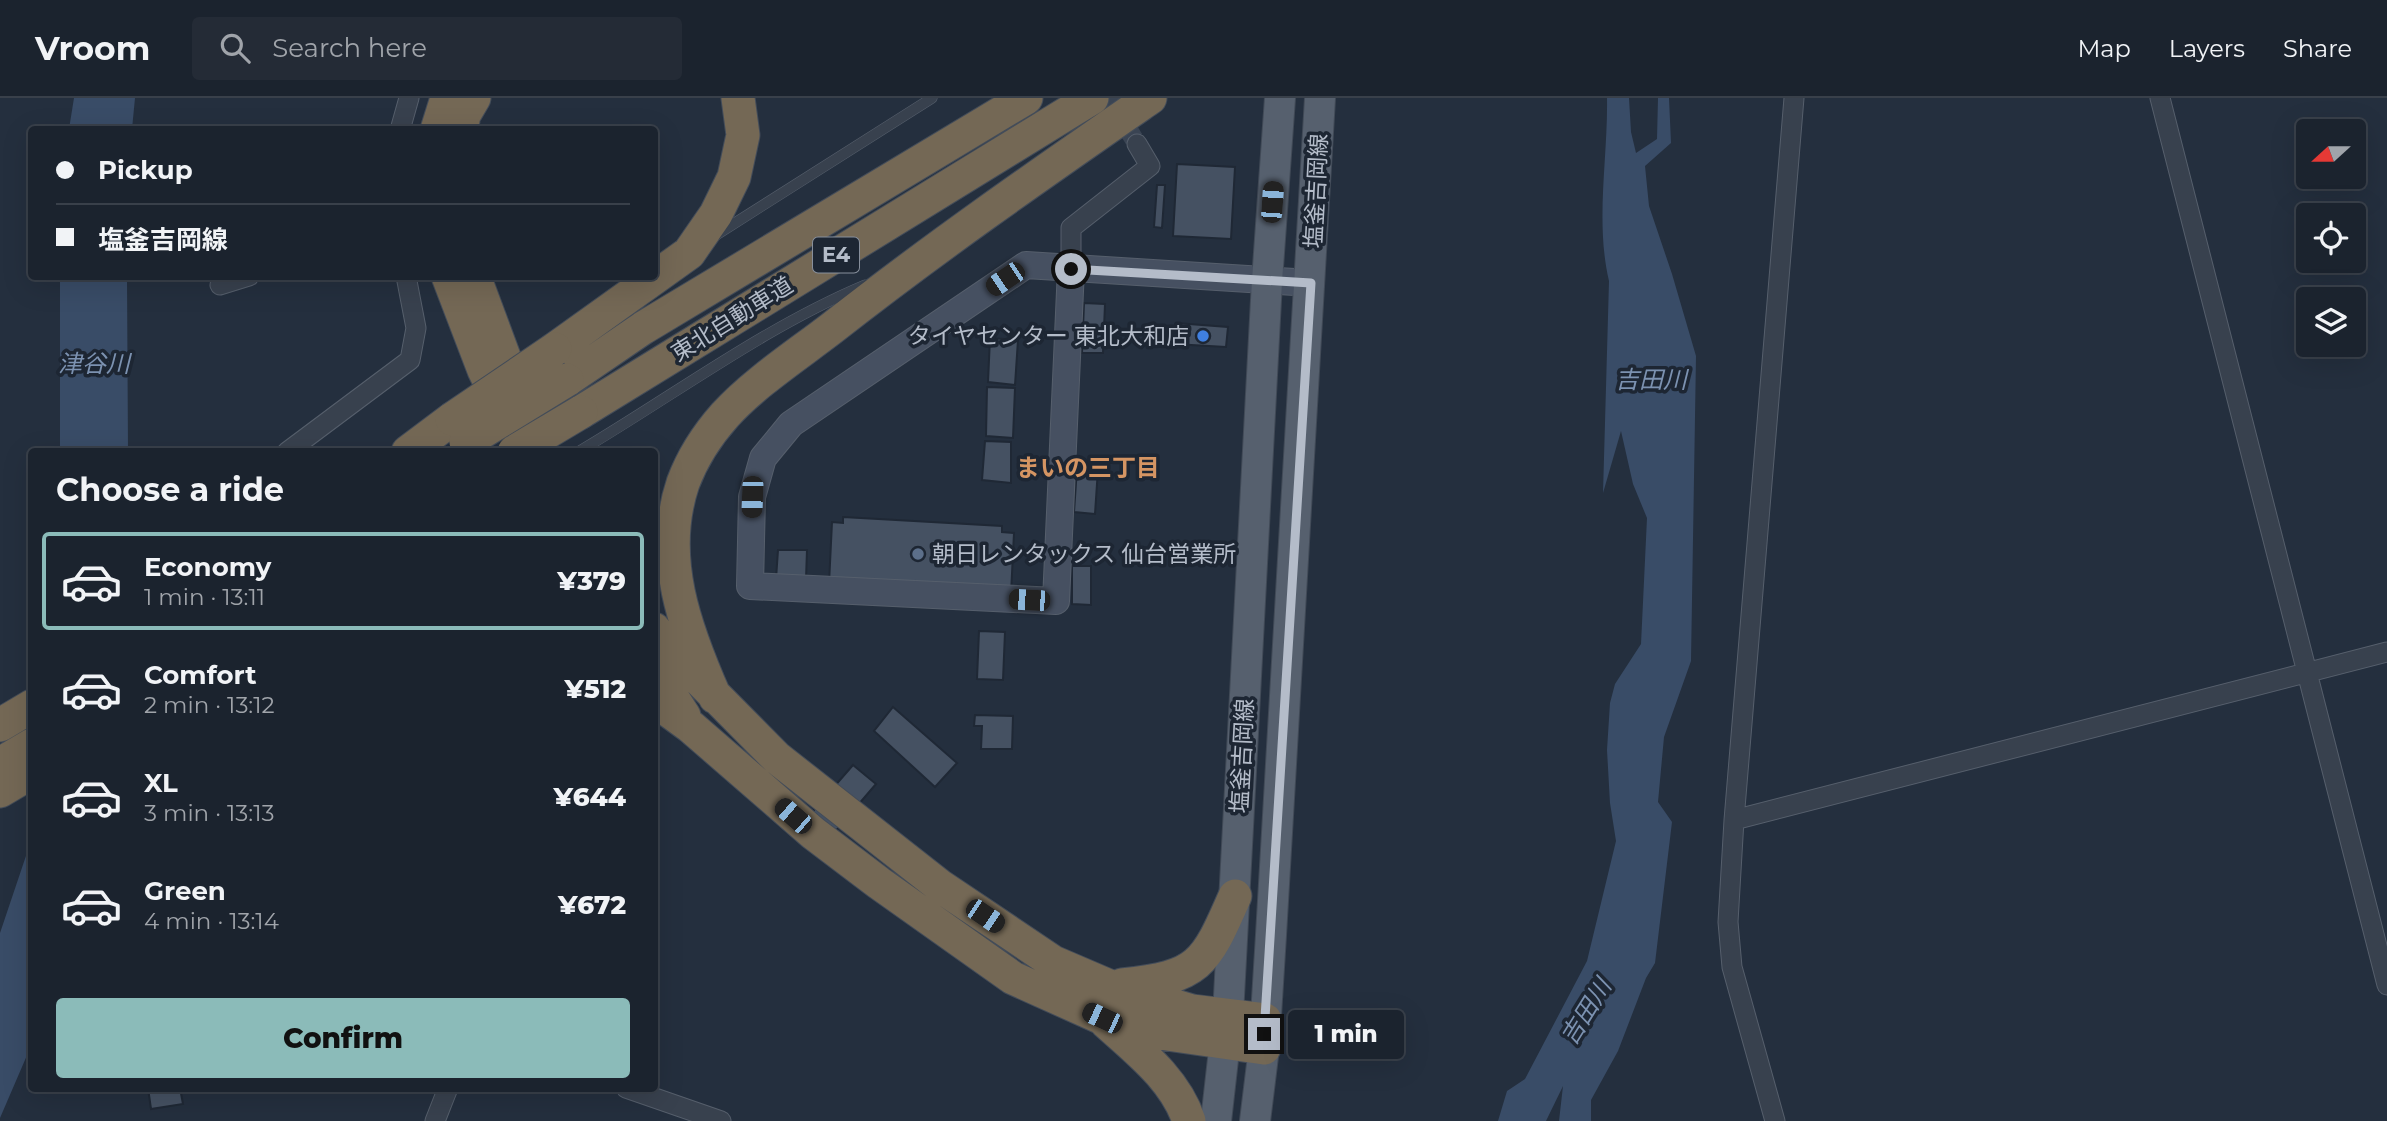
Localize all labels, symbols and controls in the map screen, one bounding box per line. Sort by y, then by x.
search box [192,17,682,80]
text: Vroom [35,28,150,68]
icon: search [216,29,254,67]
text: Search here [272,32,427,64]
text: Map [2077,34,2131,63]
text: Layers [2169,34,2245,63]
text: Share [2283,34,2352,63]
north arrow [2296,119,2366,189]
map controls [2296,119,2366,357]
street label: 塩釜吉岡線 [1299,133,1333,249]
text: Pickup [98,154,193,186]
car [1261,180,1284,224]
button: locate [2296,203,2366,273]
text: 塩釜吉岡線 [98,224,228,256]
road number: E4 [813,238,859,272]
route start [1055,253,1087,285]
car [982,259,1029,299]
street label: 東北自動車道 [666,271,798,367]
button: layers [2296,287,2366,357]
place label: タイヤセンター 東北大和店 [908,322,1189,350]
marker: タイヤセンター 東北大和店 [1195,328,1211,344]
water label: 津谷川 [58,349,133,378]
water label: 吉田川 [1615,365,1690,394]
district label: まいの三丁目 [1016,453,1160,482]
text: Choose a ride [56,470,284,509]
car [741,476,764,518]
place label: 朝日レンタックス 仙台営業所 [932,540,1236,568]
marker: 朝日レンタックス 仙台営業所 [910,546,926,562]
icon: car [60,550,123,613]
text: Economy [144,551,271,583]
text: ¥379 [557,565,626,597]
text: 1 min · 13:11 [144,583,265,611]
car [1008,588,1051,612]
icon: car [60,658,123,721]
text: Comfort [144,659,256,691]
text: ¥512 [565,673,626,705]
text: 2 min · 13:12 [144,691,275,719]
street label: 塩釜吉岡線 [1225,698,1259,814]
icon: car [60,766,123,829]
text: XL [144,767,178,799]
text: ¥644 [554,781,626,813]
car [771,794,816,838]
text: 3 min · 13:13 [144,799,274,827]
icon: car [60,874,123,937]
text: Green [144,875,226,907]
text: ¥672 [558,889,626,921]
car [962,896,1009,936]
text: 4 min · 13:14 [144,907,279,935]
water label: 吉田川 [1554,971,1619,1050]
button: Confirm [56,998,630,1078]
car [1079,1000,1126,1036]
callout: 1 min [1288,1010,1404,1058]
route end [1248,1018,1280,1050]
text: 1 min [1314,1020,1378,1048]

